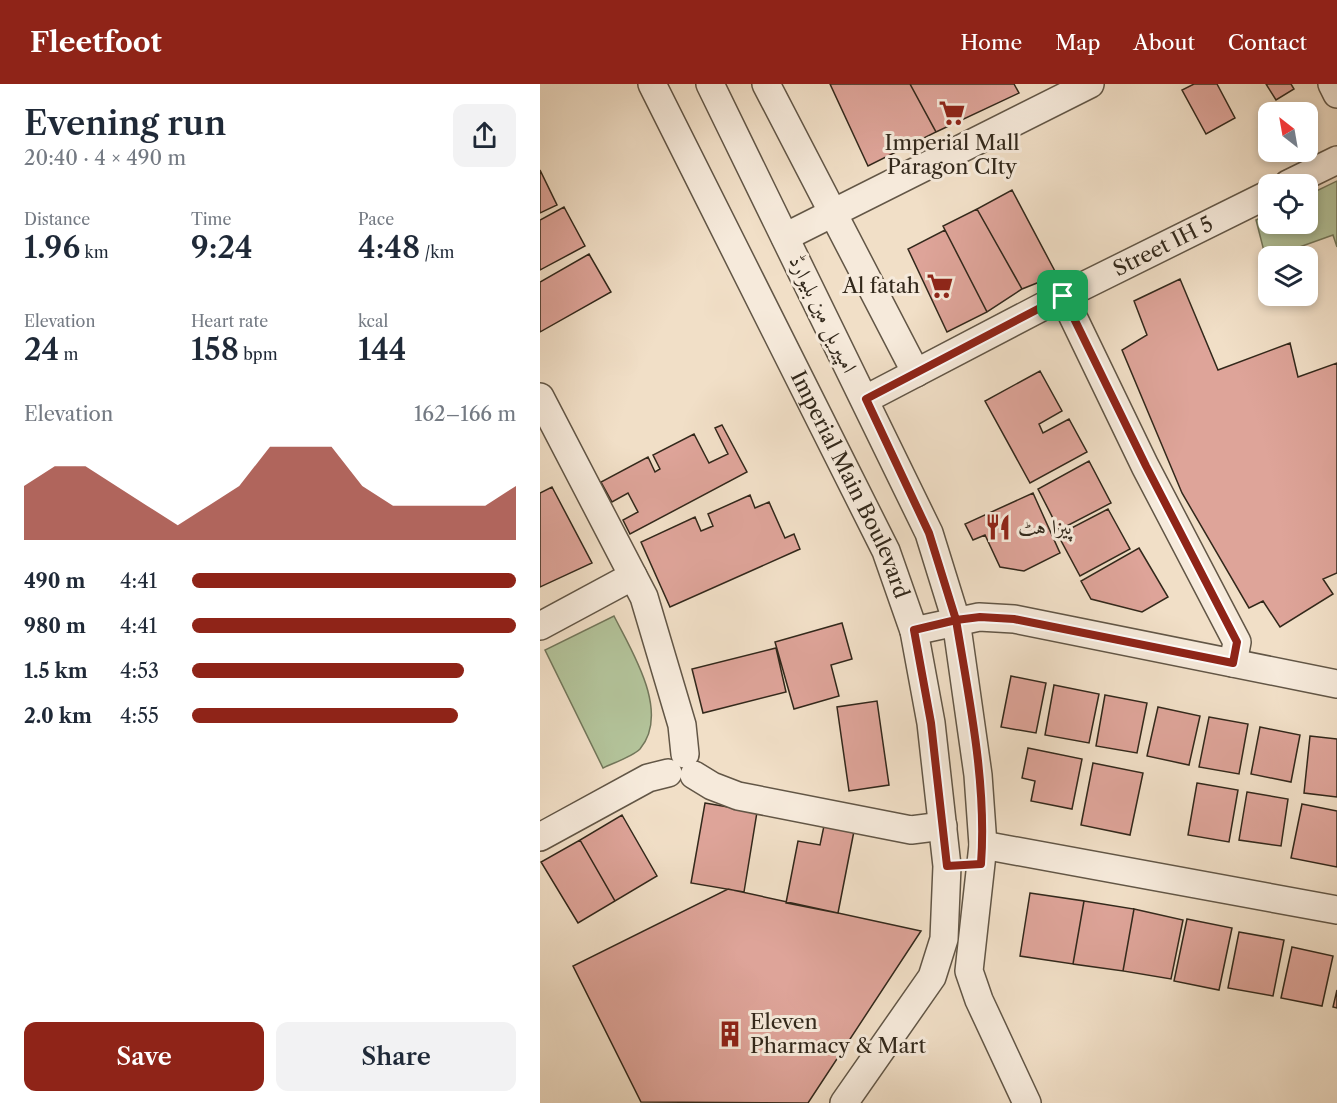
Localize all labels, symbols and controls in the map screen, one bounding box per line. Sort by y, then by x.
text: Fleetfoot [30,25,162,59]
text: Home [961,30,1022,55]
text: Map [1055,30,1100,55]
text: About [1133,30,1195,55]
text: Contact [1228,30,1307,55]
supermarket icon: Imperial Mall Paragon CIty [937,98,967,128]
north arrow [1258,102,1318,162]
map controls [1258,102,1318,306]
text: Evening run [24,103,226,144]
button: share [453,104,516,167]
place label: Imperial Mall Paragon CIty [885,130,1019,179]
text: 20:40 · 4 × 490 m [24,146,186,170]
button: locate [1258,174,1318,234]
text: Distance [24,209,90,229]
text: Time [191,209,231,229]
text: Pace [358,209,394,229]
street label: Street IH 5 [1109,211,1217,281]
text: 1.96 [24,229,80,266]
text: 9:24 [191,229,253,266]
text: 4:48 [358,229,420,266]
text: km [80,242,109,262]
text: /km [420,242,454,262]
button: layers [1258,246,1318,306]
street label: امپیریل مین بلیوارڈ [782,251,863,378]
pin [1037,270,1088,321]
supermarket icon: Al fatah [925,271,955,301]
place label: Al fatah [841,273,920,298]
icon: arrive [1046,279,1079,312]
text: Elevation [24,311,95,331]
text: Heart rate [191,311,268,331]
text: kcal [358,311,388,331]
text: 24 [24,331,59,368]
text: 158 [191,331,239,368]
text: 144 [358,331,406,368]
text: m [59,344,78,364]
text: bpm [239,344,278,364]
street label: Imperial Main Boulevard [786,366,915,602]
text: Elevation [24,402,113,426]
text: 162–166 m [414,402,516,426]
restaurant icon: پیزا ہٹ [983,512,1013,542]
place label: پیزا ہٹ [1018,514,1073,542]
text: 490 m [24,569,85,593]
text: 4:41 [120,569,157,593]
text: 980 m [24,614,86,638]
text: 4:41 [120,614,157,638]
text: 1.5 km [24,659,88,683]
text: 4:53 [120,659,159,683]
text: 2.0 km [24,704,92,728]
text: 4:55 [120,704,159,728]
place label: Eleven Pharmacy & Mart [750,1009,926,1058]
building icon: Eleven Pharmacy & Mart [715,1019,745,1049]
button: Save [24,1022,264,1091]
button: Share [276,1022,516,1091]

